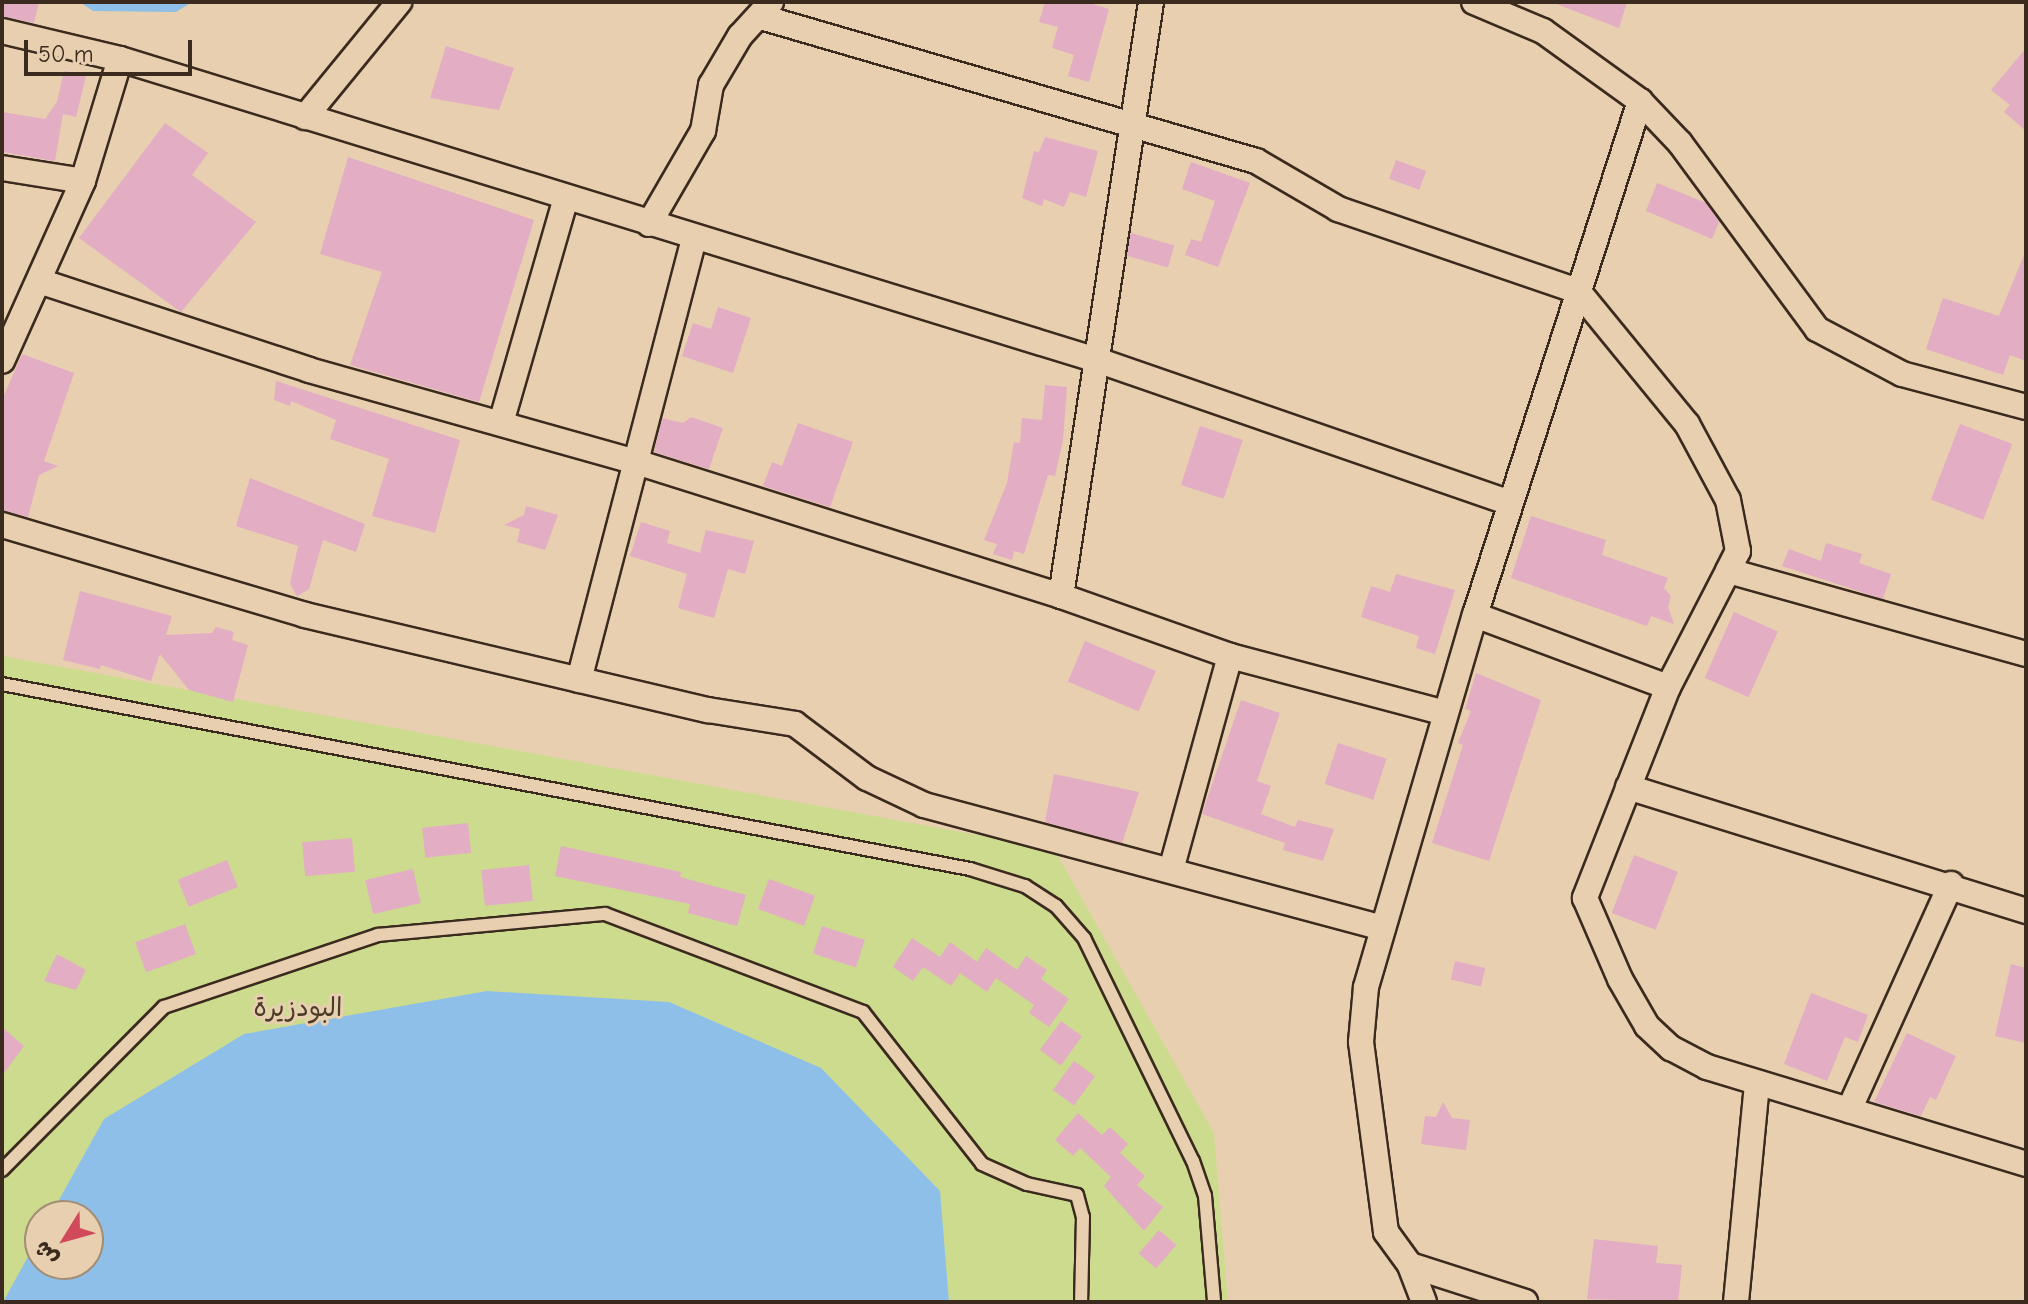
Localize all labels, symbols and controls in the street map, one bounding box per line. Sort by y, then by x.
scale bar [28,24,196,74]
text: 50 m [38,40,94,68]
park label: البودزيرة [254,993,342,1025]
north arrow [24,1200,104,1280]
text: ش [29,1236,64,1271]

